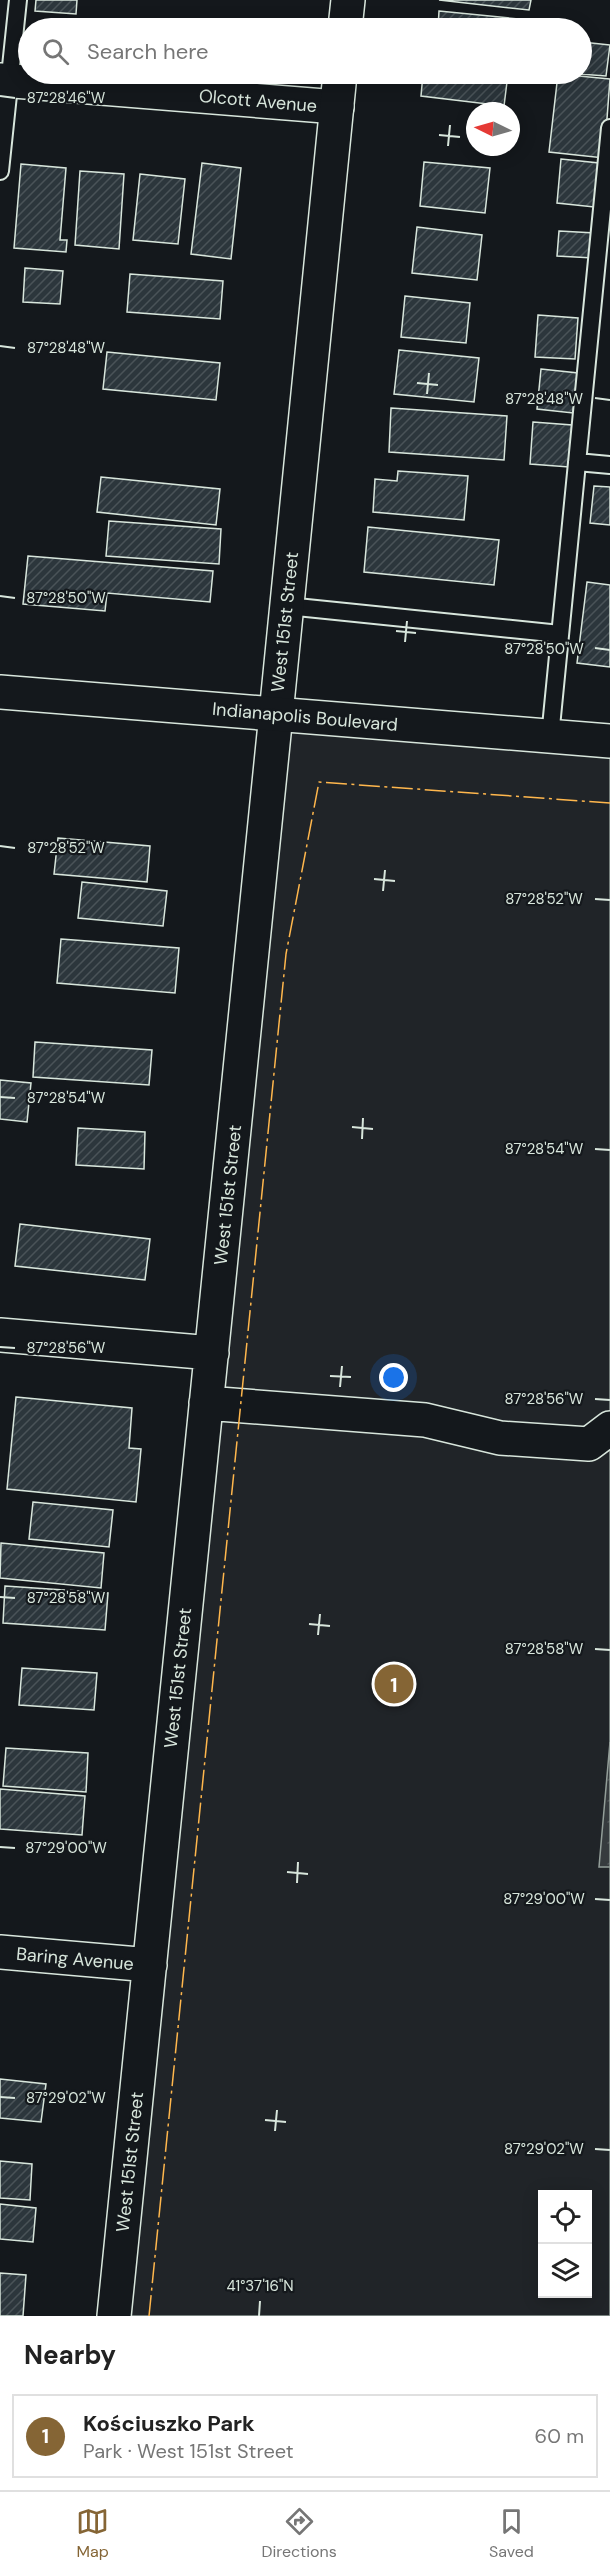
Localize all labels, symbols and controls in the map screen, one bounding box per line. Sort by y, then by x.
search box [18,18,592,84]
icon: search [39,35,72,68]
text: Search here [87,37,208,66]
street label: Olcott Avenue [198,84,318,118]
text: 87°28'46"W [27,88,106,108]
north arrow [466,102,520,156]
text: 87°28'48"W [27,338,106,358]
text: 87°28'48"W [505,389,584,409]
street label: West 151st Street [266,551,304,693]
text: 87°28'50"W [26,588,106,608]
text: 87°28'50"W [504,639,584,659]
street label: Indianapolis Boulevard [211,697,399,737]
text: 87°28'52"W [27,838,105,858]
text: 87°28'52"W [505,889,583,909]
text: 87°28'54"W [27,1088,106,1108]
street label: West 151st Street [209,1124,247,1266]
text: 87°28'54"W [505,1139,584,1159]
text: 87°28'56"W [27,1338,106,1358]
your location [379,1363,408,1392]
text: 87°28'56"W [505,1389,584,1409]
text: 87°28'58"W [27,1588,106,1608]
street label: West 151st Street [159,1607,197,1749]
text: 87°28'58"W [505,1639,584,1659]
pin: 1 [374,1662,414,1706]
text: 87°29'00"W [25,1838,107,1858]
text: 87°29'00"W [503,1889,585,1909]
street label: Baring Avenue [15,1942,135,1976]
text: 87°29'02"W [26,2088,106,2108]
street label: West 151st Street [111,2091,149,2233]
text: 87°29'02"W [504,2139,584,2159]
map controls [538,2190,592,2298]
button: locate [538,2190,592,2244]
button: layers [538,2244,592,2298]
text: 41°37'16"N [226,2276,294,2296]
text: Nearby [24,2338,116,2372]
text: Kościuszko Park [83,2409,255,2438]
text: 1 [42,2423,49,2449]
text: 60 m [535,2423,584,2449]
text: Park · West 151st Street [83,2438,294,2464]
tab: Map [76,2505,109,2562]
tab: Directions [261,2505,337,2562]
tab: Saved [489,2505,534,2562]

